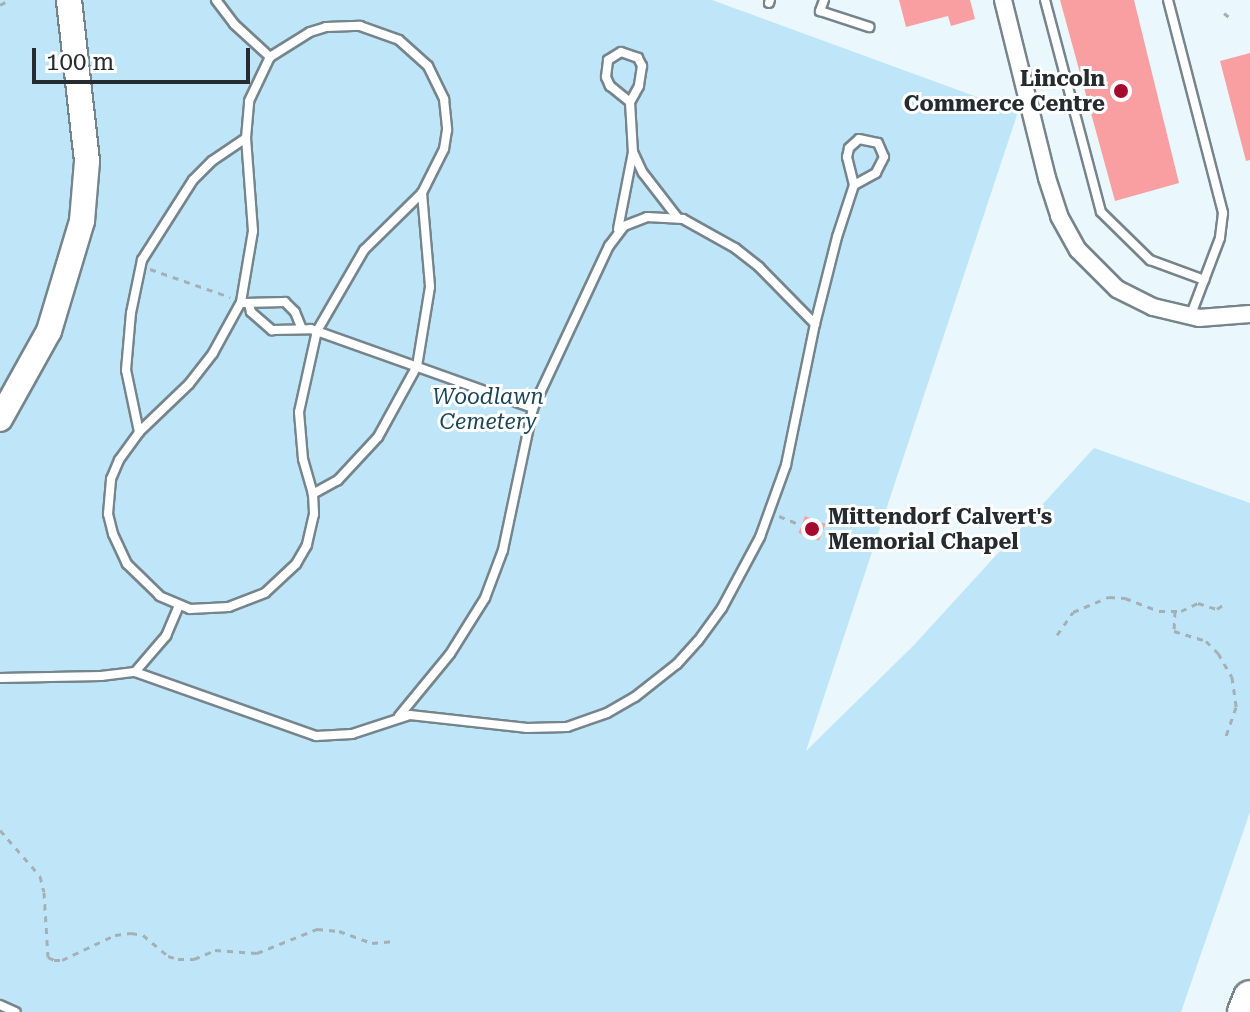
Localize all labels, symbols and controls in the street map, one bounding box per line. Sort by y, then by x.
scale bar [36,32,254,82]
text: 100 m [46,48,114,76]
place label: Lincoln Commerce Centre [904,65,1105,116]
marker: Lincoln Commerce Centre [1112,82,1130,100]
park label: Woodlawn Cemetery [432,383,544,434]
place label: Mittendorf Calvert's Memorial Chapel [828,503,1052,554]
marker: Mittendorf Calvert's Memorial Chapel [803,520,821,538]

